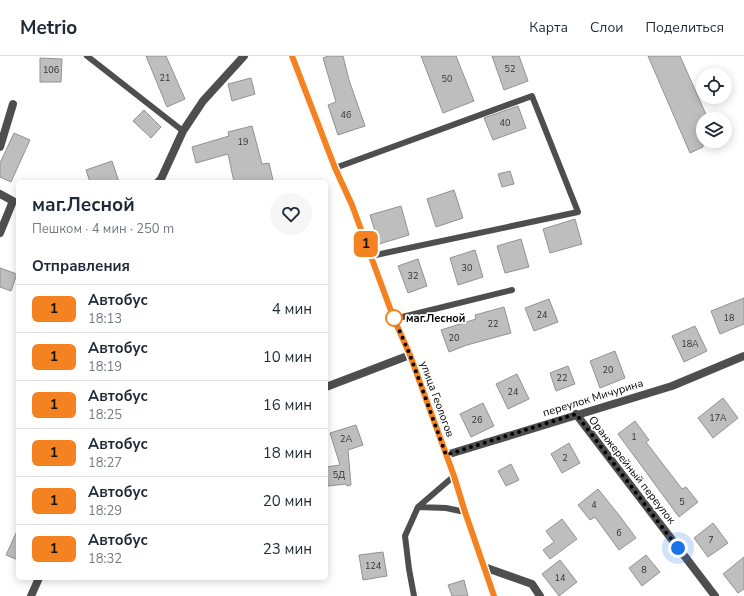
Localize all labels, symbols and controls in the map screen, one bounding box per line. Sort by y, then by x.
text: Metrio [20,15,77,41]
text: Карта [529,18,568,37]
text: Слои [590,18,624,37]
text: Поделиться [646,18,724,37]
house number: 52 [505,63,515,75]
house number: 106 [43,64,59,76]
map controls [696,68,732,148]
button: locate [696,68,732,104]
house number: 21 [160,72,170,84]
house number: 50 [442,73,452,85]
house number: 46 [341,109,351,121]
button: layers [696,112,732,148]
house number: 40 [500,117,510,129]
house number: 19 [238,136,248,148]
text: маг.Лесной [32,192,135,218]
button: heart [270,193,312,235]
text: Пешком · 4 мин · 250 m [32,220,174,238]
line badge: 1 [353,231,379,257]
text: 1 [362,234,370,253]
text: Отправления [32,256,130,276]
house number: 30 [462,262,472,274]
house number: 32 [408,270,418,282]
text: Автобус [88,290,148,310]
text: 1 [50,299,58,318]
text: 4 мин [272,299,312,319]
marker: маг.Лесной [385,309,403,327]
house number: 24 [537,309,548,321]
text: 18:13 [88,310,122,328]
place label: маг.Лесной [406,311,465,326]
house number: 18 [724,312,734,324]
house number: 22 [488,318,498,330]
house number: 20 [449,332,459,344]
text: Автобус [88,338,148,358]
house number: 18А [681,338,699,350]
text: 1 [50,347,58,366]
text: 10 мин [263,347,312,367]
text: 18:19 [88,358,122,376]
street label: улица Геологов [416,359,458,439]
house number: 20 [603,364,613,376]
house number: 22 [557,372,567,384]
street label: переулок Мичурина [541,376,645,420]
text: Автобус [88,386,148,406]
house number: 24 [508,386,519,398]
text: 1 [50,395,58,414]
text: 16 мин [263,395,312,415]
text: 18:25 [88,406,122,424]
house number: 17А [709,412,727,424]
street label: Оранжерейный переулок [585,413,679,527]
house number: 26 [472,414,482,426]
house number: 1 [631,431,637,443]
house number: 2А [340,433,352,445]
text: Автобус [88,434,148,454]
text: 1 [50,443,58,462]
text: 18 мин [263,443,312,463]
house number: 2 [562,452,568,464]
text: 18:27 [88,454,122,472]
house number: 5Д [333,469,345,481]
text: Автобус [88,482,148,502]
text: 1 [50,491,58,510]
text: 20 мин [263,491,312,511]
house number: 5 [679,496,685,508]
house number: 4 [591,499,597,511]
text: 18:29 [88,502,122,520]
house number: 6 [616,527,622,539]
text: Автобус [88,530,148,550]
house number: 7 [708,534,714,546]
your location [668,538,688,558]
text: 1 [50,539,58,558]
text: 23 мин [263,539,312,559]
text: 18:32 [88,550,122,568]
house number: 124 [365,560,382,572]
house number: 8 [641,564,647,576]
house number: 14 [555,572,566,584]

